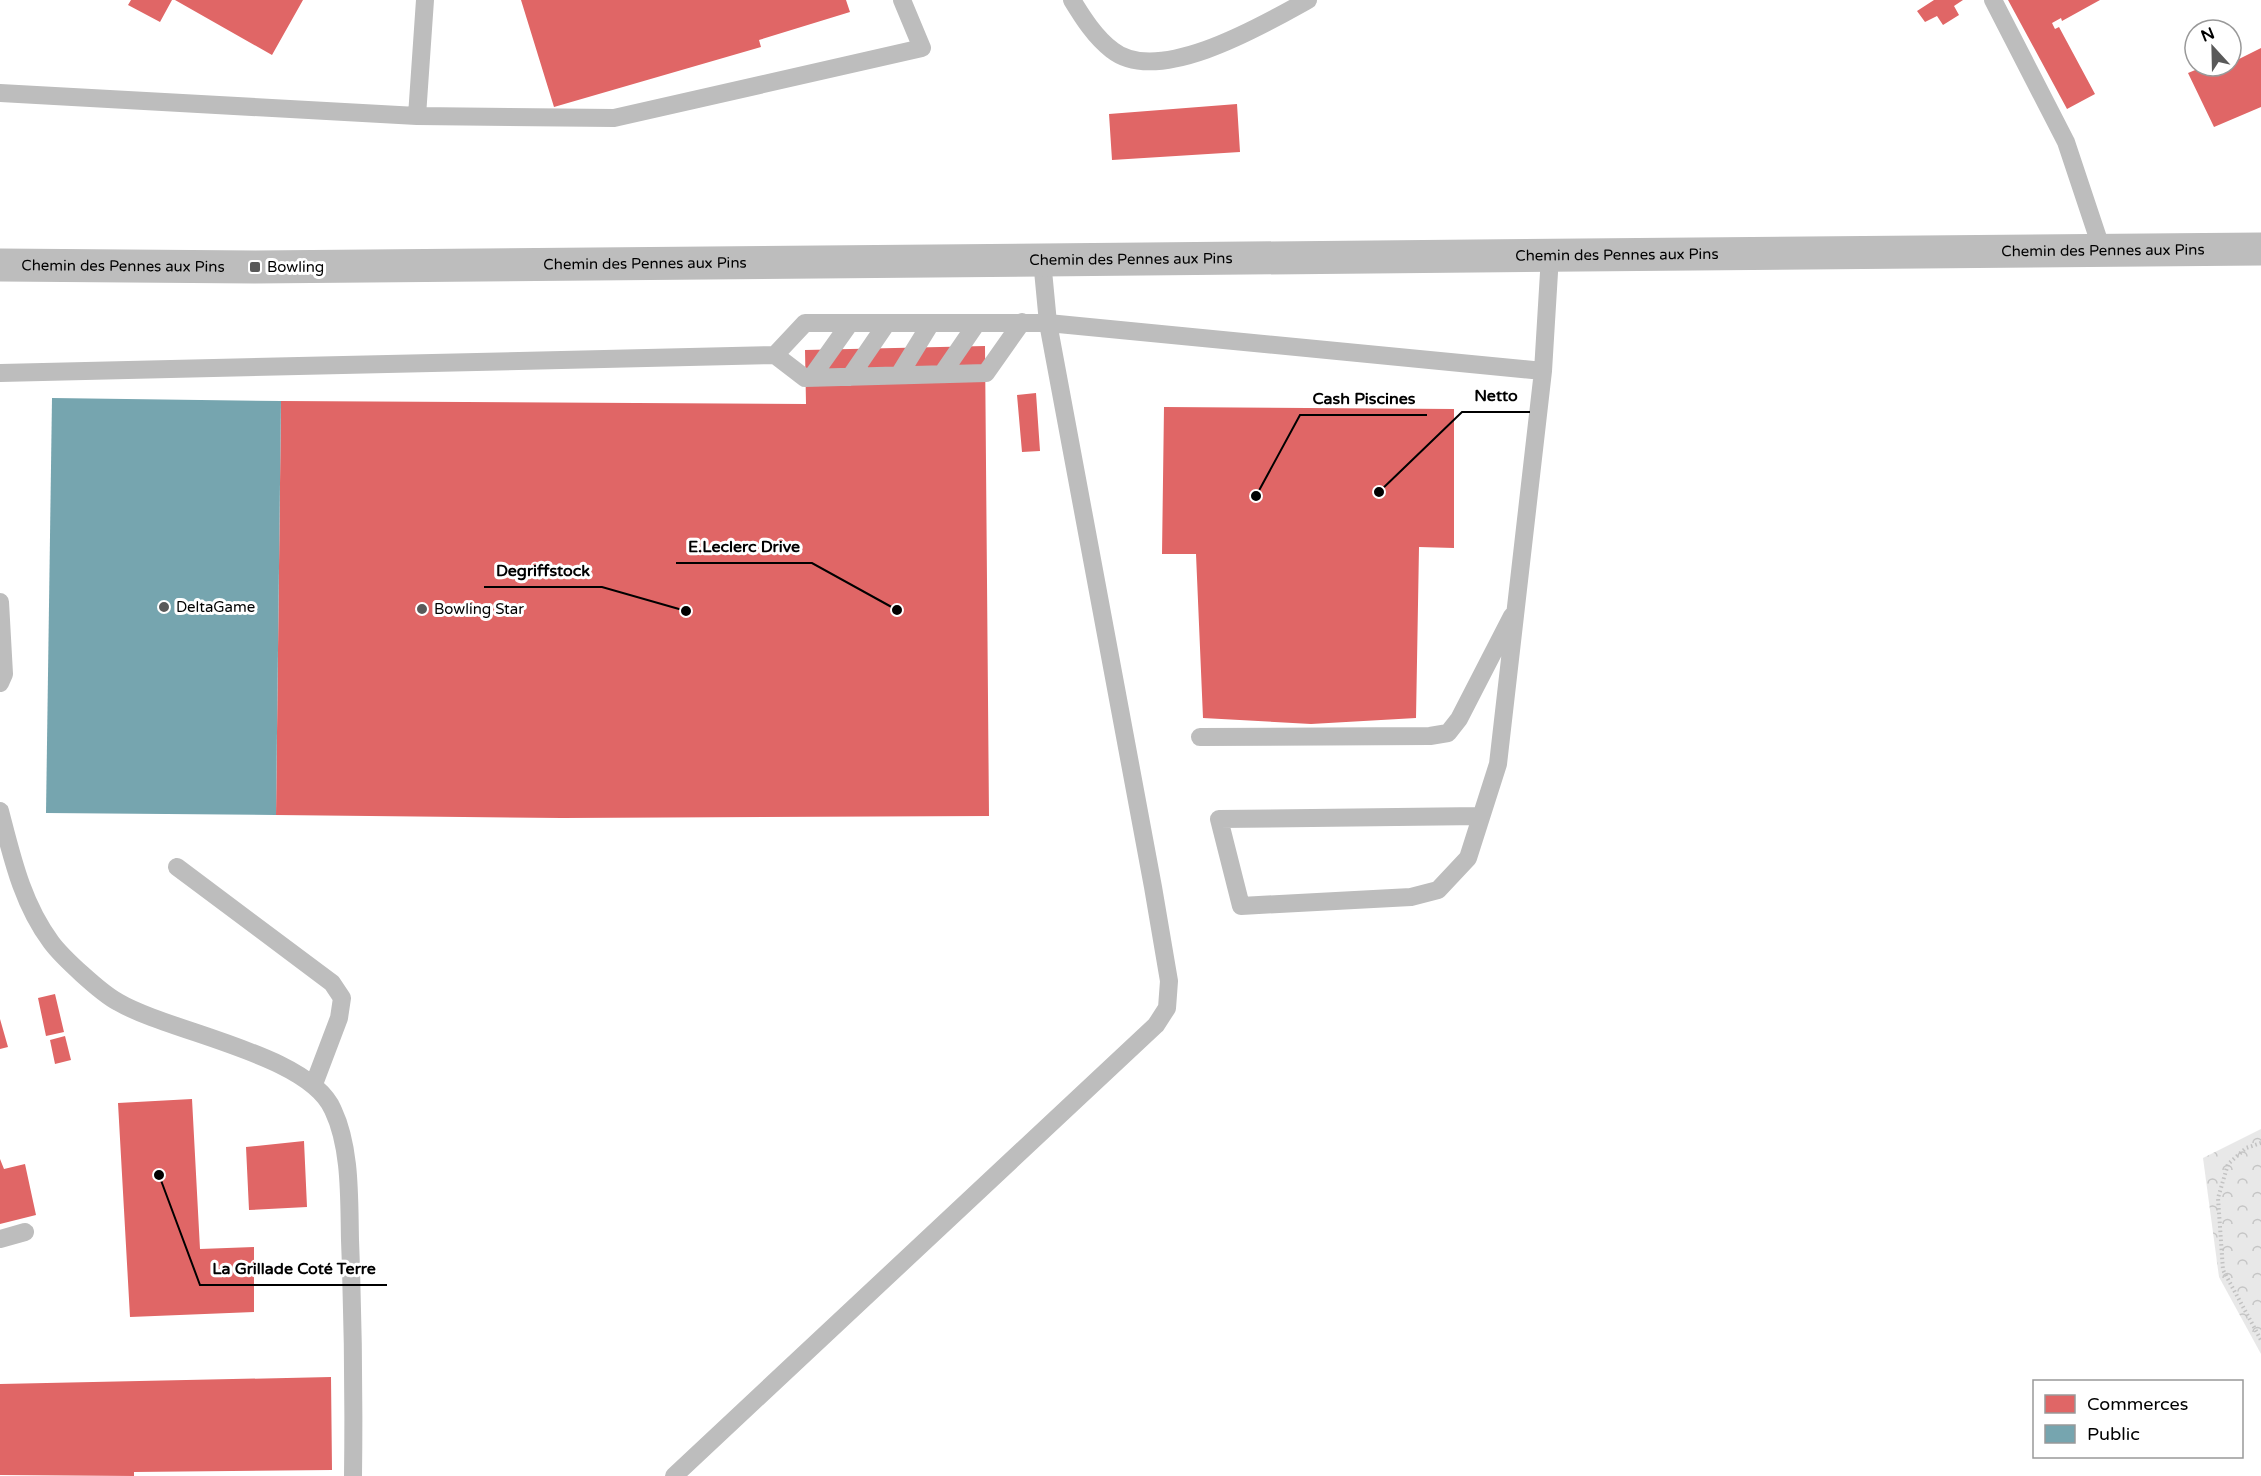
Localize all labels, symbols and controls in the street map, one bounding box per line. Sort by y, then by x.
north arrow [2183,18,2243,78]
text: N [2198,23,2217,47]
street label: Chemin des Pennes aux Pins [2001,241,2205,260]
street label: Chemin des Pennes aux Pins [1515,245,1719,265]
street label: Chemin des Pennes aux Pins [1029,249,1233,269]
street label: Chemin des Pennes aux Pins [543,254,747,273]
street label: Chemin des Pennes aux Pins [21,256,225,276]
place label: Bowling [267,258,324,276]
marker: Bowling [248,260,262,274]
callout: Netto [1462,378,1530,412]
callout: Cash Piscines [1300,381,1427,415]
text: Netto [1474,386,1518,406]
text: Cash Piscines [1313,389,1416,409]
callout: E.Leclerc Drive [676,529,812,563]
text: E.Leclerc Drive [688,537,800,557]
callout: Degriffstock [484,553,602,587]
text: Degriffstock [496,561,590,581]
place label: DeltaGame [176,598,255,616]
marker: DeltaGame [157,600,171,614]
place label: Bowling Star [434,600,524,618]
marker: Bowling Star [415,602,429,616]
callout: La Grillade Coté Terre [200,1251,387,1285]
text: La Grillade Coté Terre [212,1259,376,1279]
legend [2033,1380,2243,1458]
text: Commerces [2087,1393,2188,1415]
text: Public [2087,1423,2140,1445]

